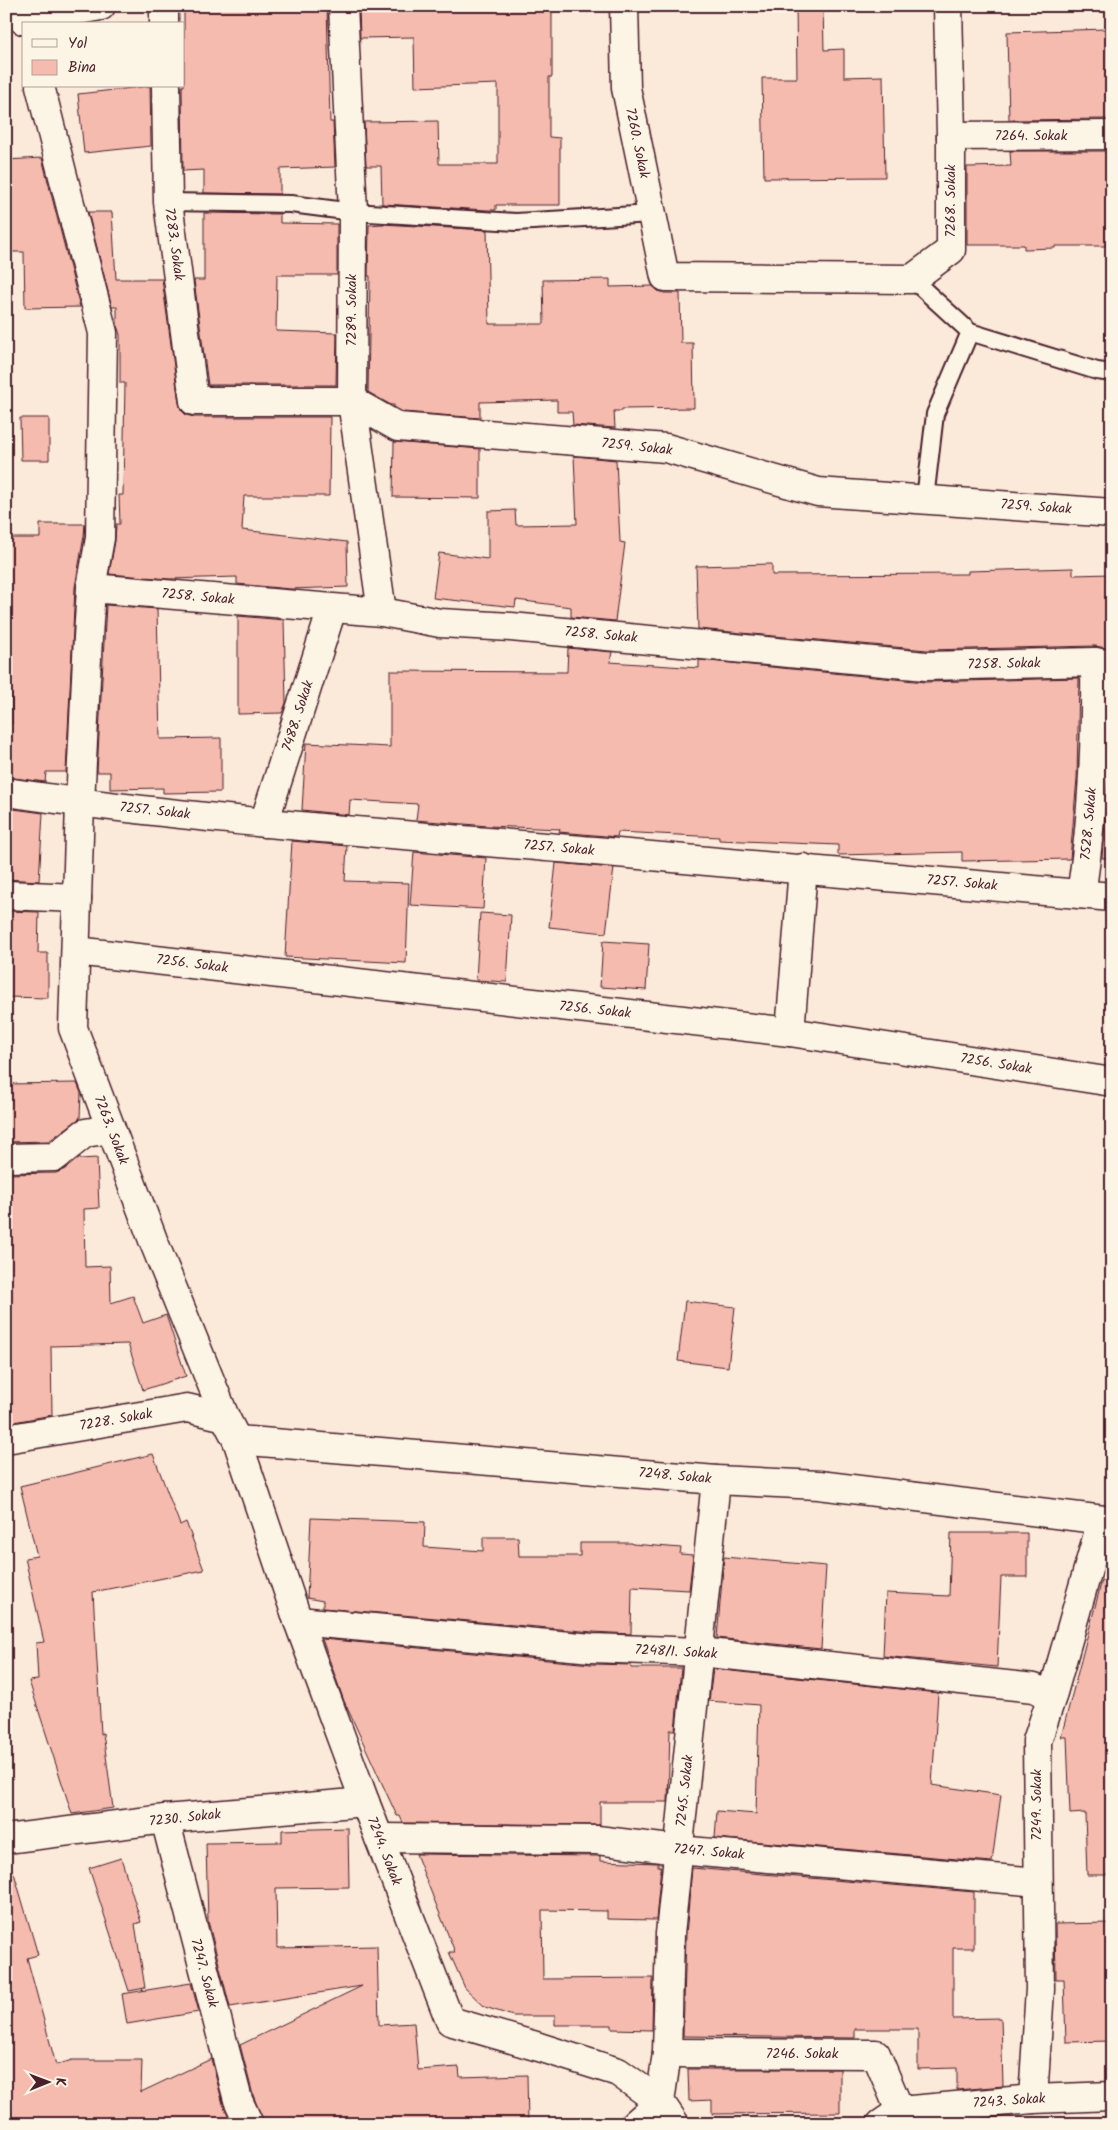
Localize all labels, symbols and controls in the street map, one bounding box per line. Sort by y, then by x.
legend [22,22,185,88]
text: Yol [68,32,87,56]
text: Bina [68,56,96,80]
street label: 7260. Sokak [619,106,655,181]
street label: 7264. Sokak [995,125,1068,147]
street label: 7268. Sokak [940,164,962,238]
street label: 7283. Sokak [158,206,190,282]
street label: 7289. Sokak [341,273,363,346]
street label: 7259. Sokak [600,432,674,462]
street label: 7259. Sokak [1000,494,1073,520]
street label: 7258. Sokak [161,583,236,611]
street label: 7258. Sokak [564,621,639,649]
street label: 7258. Sokak [967,652,1041,676]
street label: 7488. Sokak [276,677,320,754]
street label: 7528. Sokak [1075,786,1103,861]
street label: 7257. Sokak [119,796,192,826]
street label: 7257. Sokak [523,834,596,862]
street label: 7257. Sokak [926,869,999,897]
street label: 7256. Sokak [155,949,230,979]
street label: 7256. Sokak [558,995,633,1025]
street label: 7256. Sokak [959,1047,1034,1081]
street label: 7263. Sokak [88,1092,134,1168]
street label: 7228. Sokak [78,1403,155,1437]
street label: 7248. Sokak [638,1462,713,1490]
street label: 7248/1. Sokak [634,1639,718,1665]
street label: 7245. Sokak [670,1754,700,1828]
street label: 7249. Sokak [1026,1769,1048,1841]
street label: 7230. Sokak [148,1803,222,1833]
street label: 7244. Sokak [361,1813,407,1889]
street label: 7247. Sokak [673,1838,746,1866]
street label: 7247. Sokak [184,1936,224,2011]
street label: 7246. Sokak [766,2043,839,2065]
north arrow [22,2058,72,2108]
text: K [49,2077,71,2087]
street label: 7243. Sokak [972,2087,1046,2115]

